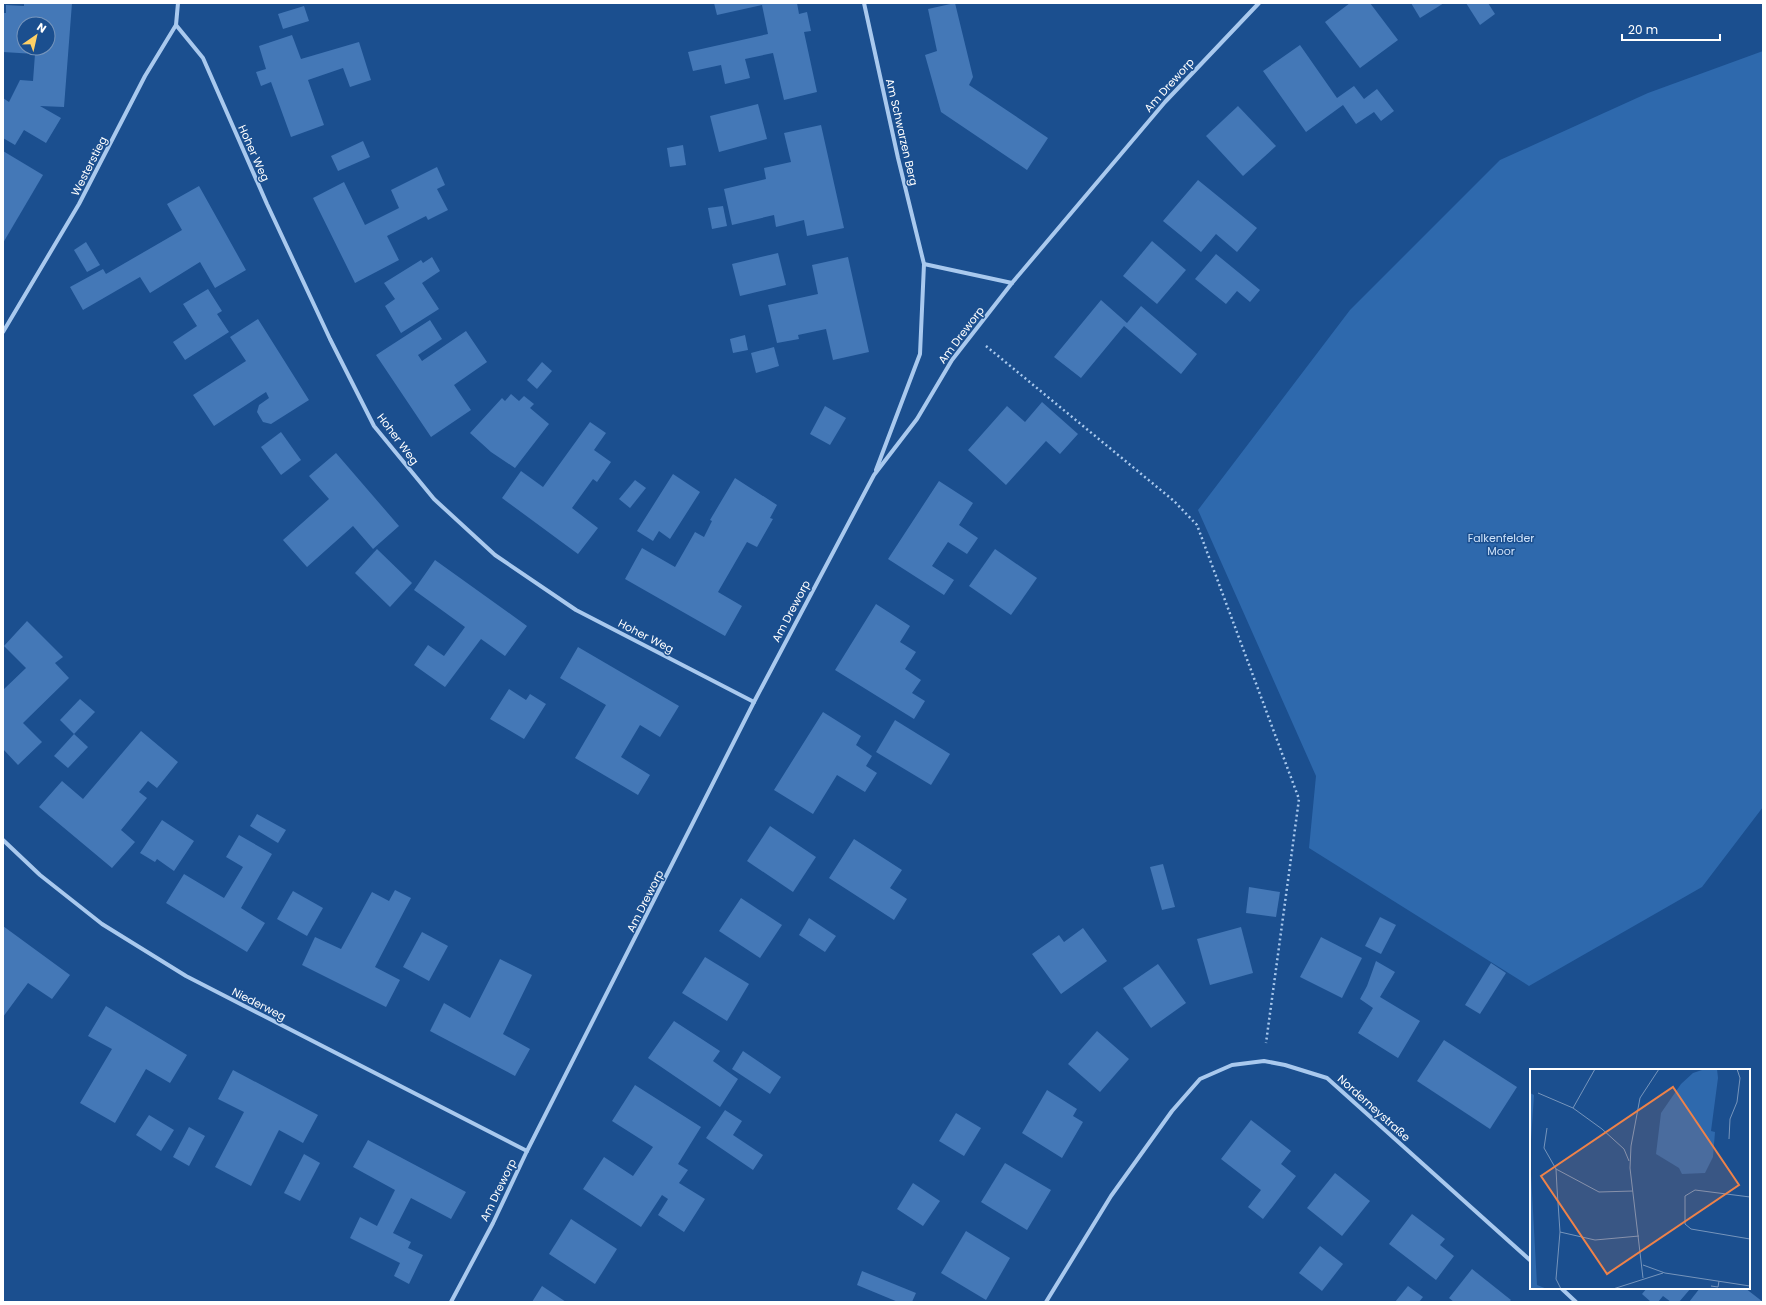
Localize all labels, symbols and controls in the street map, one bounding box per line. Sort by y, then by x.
north arrow [16,16,56,56]
scale bar [1622,16,1720,42]
text: N [34,19,49,37]
text: 20 m [1628,21,1658,38]
street label: Am Dreworp [1140,54,1198,116]
street label: Am Schwarzen Berg [882,77,922,187]
street label: Hoher Weg [234,122,274,184]
street label: Westerstieg [67,133,111,199]
street label: Am Dreworp [934,303,988,367]
street label: Hoher Weg [373,410,423,468]
park label: Falkenfelder Moor [1468,530,1534,559]
street label: Am Dreworp [768,577,814,645]
street label: Hoher Weg [615,615,677,657]
street label: Am Dreworp [622,867,668,935]
street label: Niederweg [229,984,289,1024]
inset map [1530,1069,1750,1289]
street label: Norderneystraße [1334,1071,1414,1145]
street label: Am Dreworp [476,1156,520,1224]

